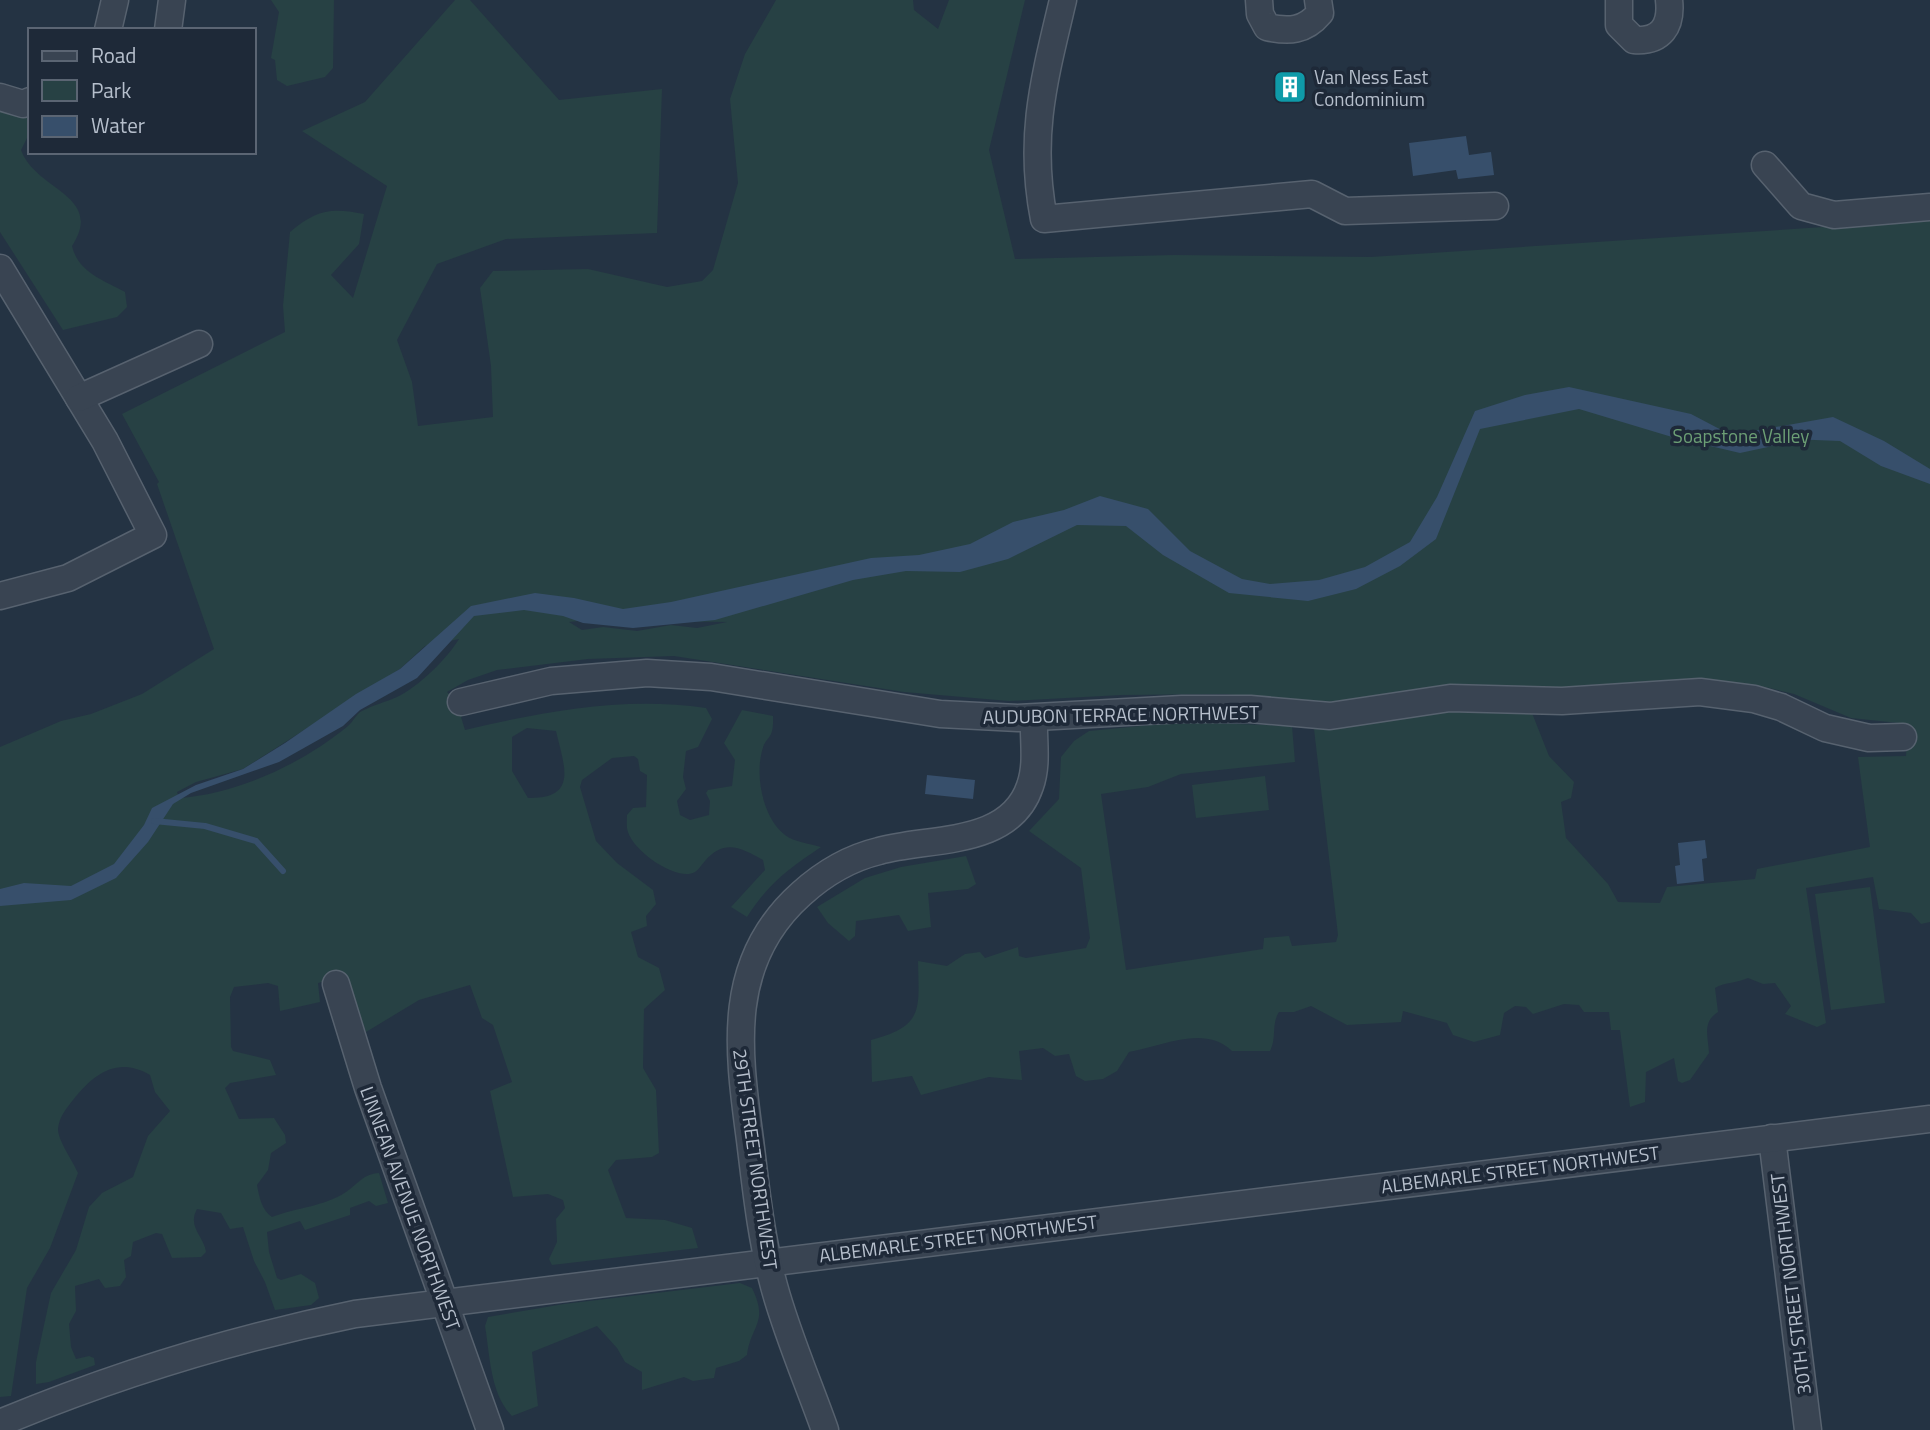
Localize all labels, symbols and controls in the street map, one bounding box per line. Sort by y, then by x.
legend [28,28,256,154]
text: Road [91,39,136,71]
place label: Van Ness East Condominium [1314,62,1429,113]
building icon: Van Ness East Condominium [1271,68,1309,106]
text: Park [91,74,131,106]
text: Water [91,109,145,141]
park label: Soapstone Valley [1673,421,1809,450]
street label: AUDUBON TERRACE NORTHWEST [983,697,1259,731]
street label: 29TH STREET NORTHWEST [726,1047,786,1271]
street label: LINNEAN AVENUE NORTHWEST [353,1082,469,1334]
street label: ALBEMARLE STREET NORTHWEST [1379,1138,1661,1200]
street label: 30TH STREET NORTHWEST [1762,1172,1818,1396]
street label: ALBEMARLE STREET NORTHWEST [817,1207,1099,1269]

